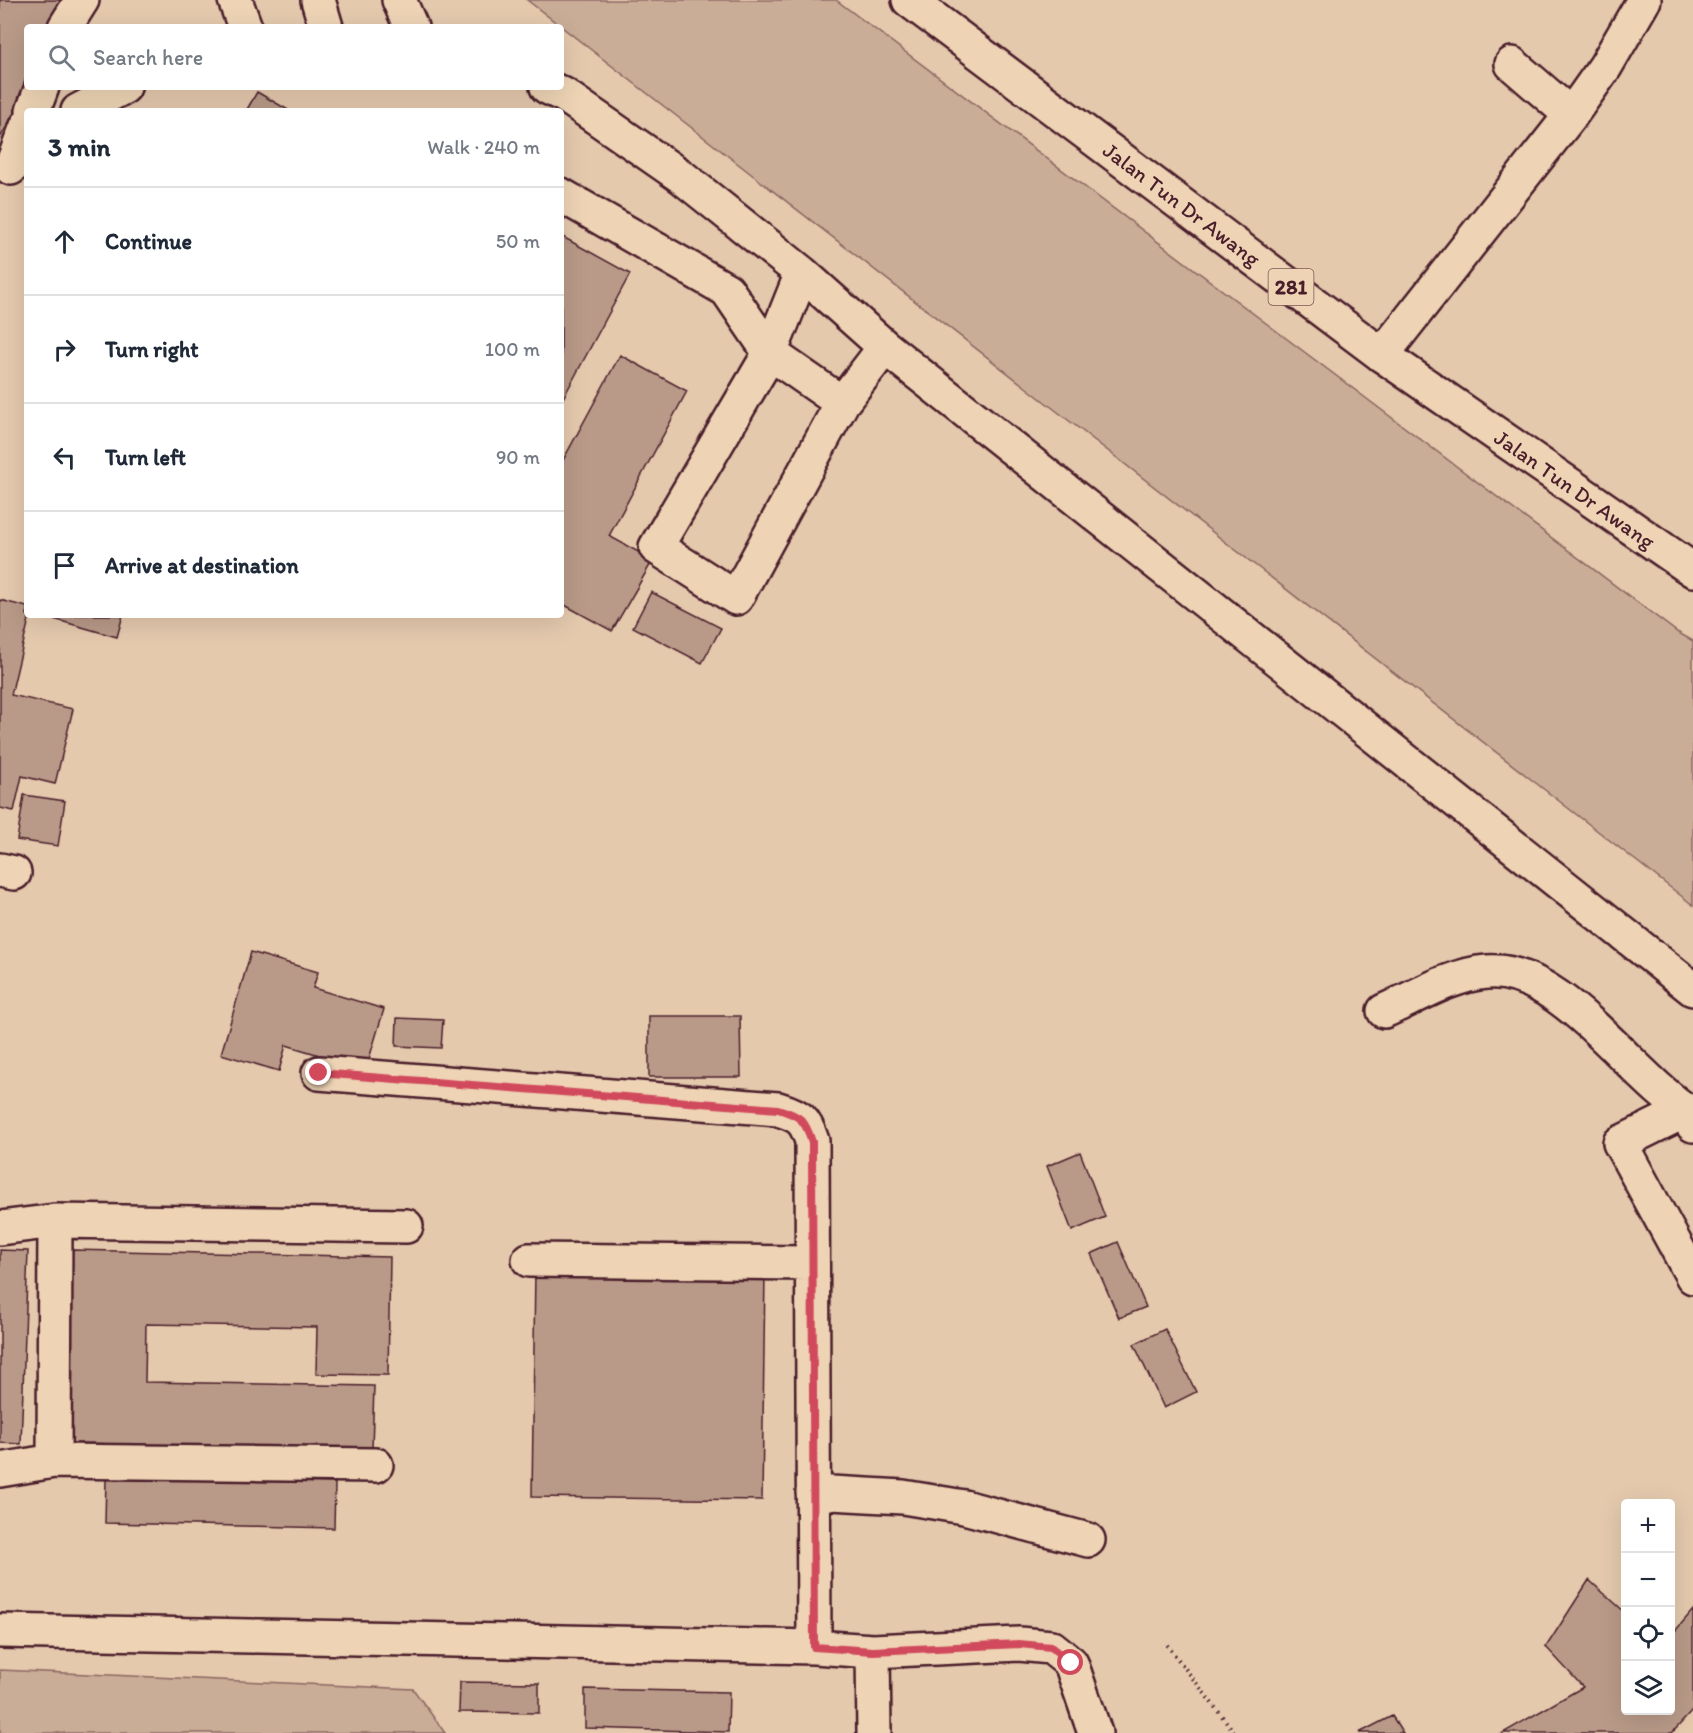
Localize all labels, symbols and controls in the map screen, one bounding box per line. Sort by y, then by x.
search box [24,24,564,90]
icon: search [45,41,78,74]
text: Search here [93,44,203,71]
text: 3 min [48,131,110,163]
text: Walk · 240 m [427,135,540,159]
street label: Jalan Tun Dr Awang [1098,136,1266,273]
icon: ahead [48,225,81,258]
text: Continue [105,228,192,255]
text: 50 m [496,229,540,253]
road number: 281 [1268,269,1314,305]
icon: right [48,333,81,366]
text: Turn right [105,336,199,363]
text: 100 m [485,337,540,361]
street label: Jalan Tun Dr Awang [1489,424,1661,555]
icon: left [48,441,81,474]
text: Turn left [105,444,186,471]
text: 90 m [496,445,540,469]
icon: arrive [48,549,81,582]
text: Arrive at destination [105,552,299,579]
route end [305,1059,331,1085]
map controls [1621,1499,1675,1715]
button: + [1621,1499,1675,1553]
button: − [1621,1553,1675,1607]
button: locate [1621,1607,1675,1661]
route start [1057,1649,1083,1675]
button: layers [1621,1661,1675,1715]

